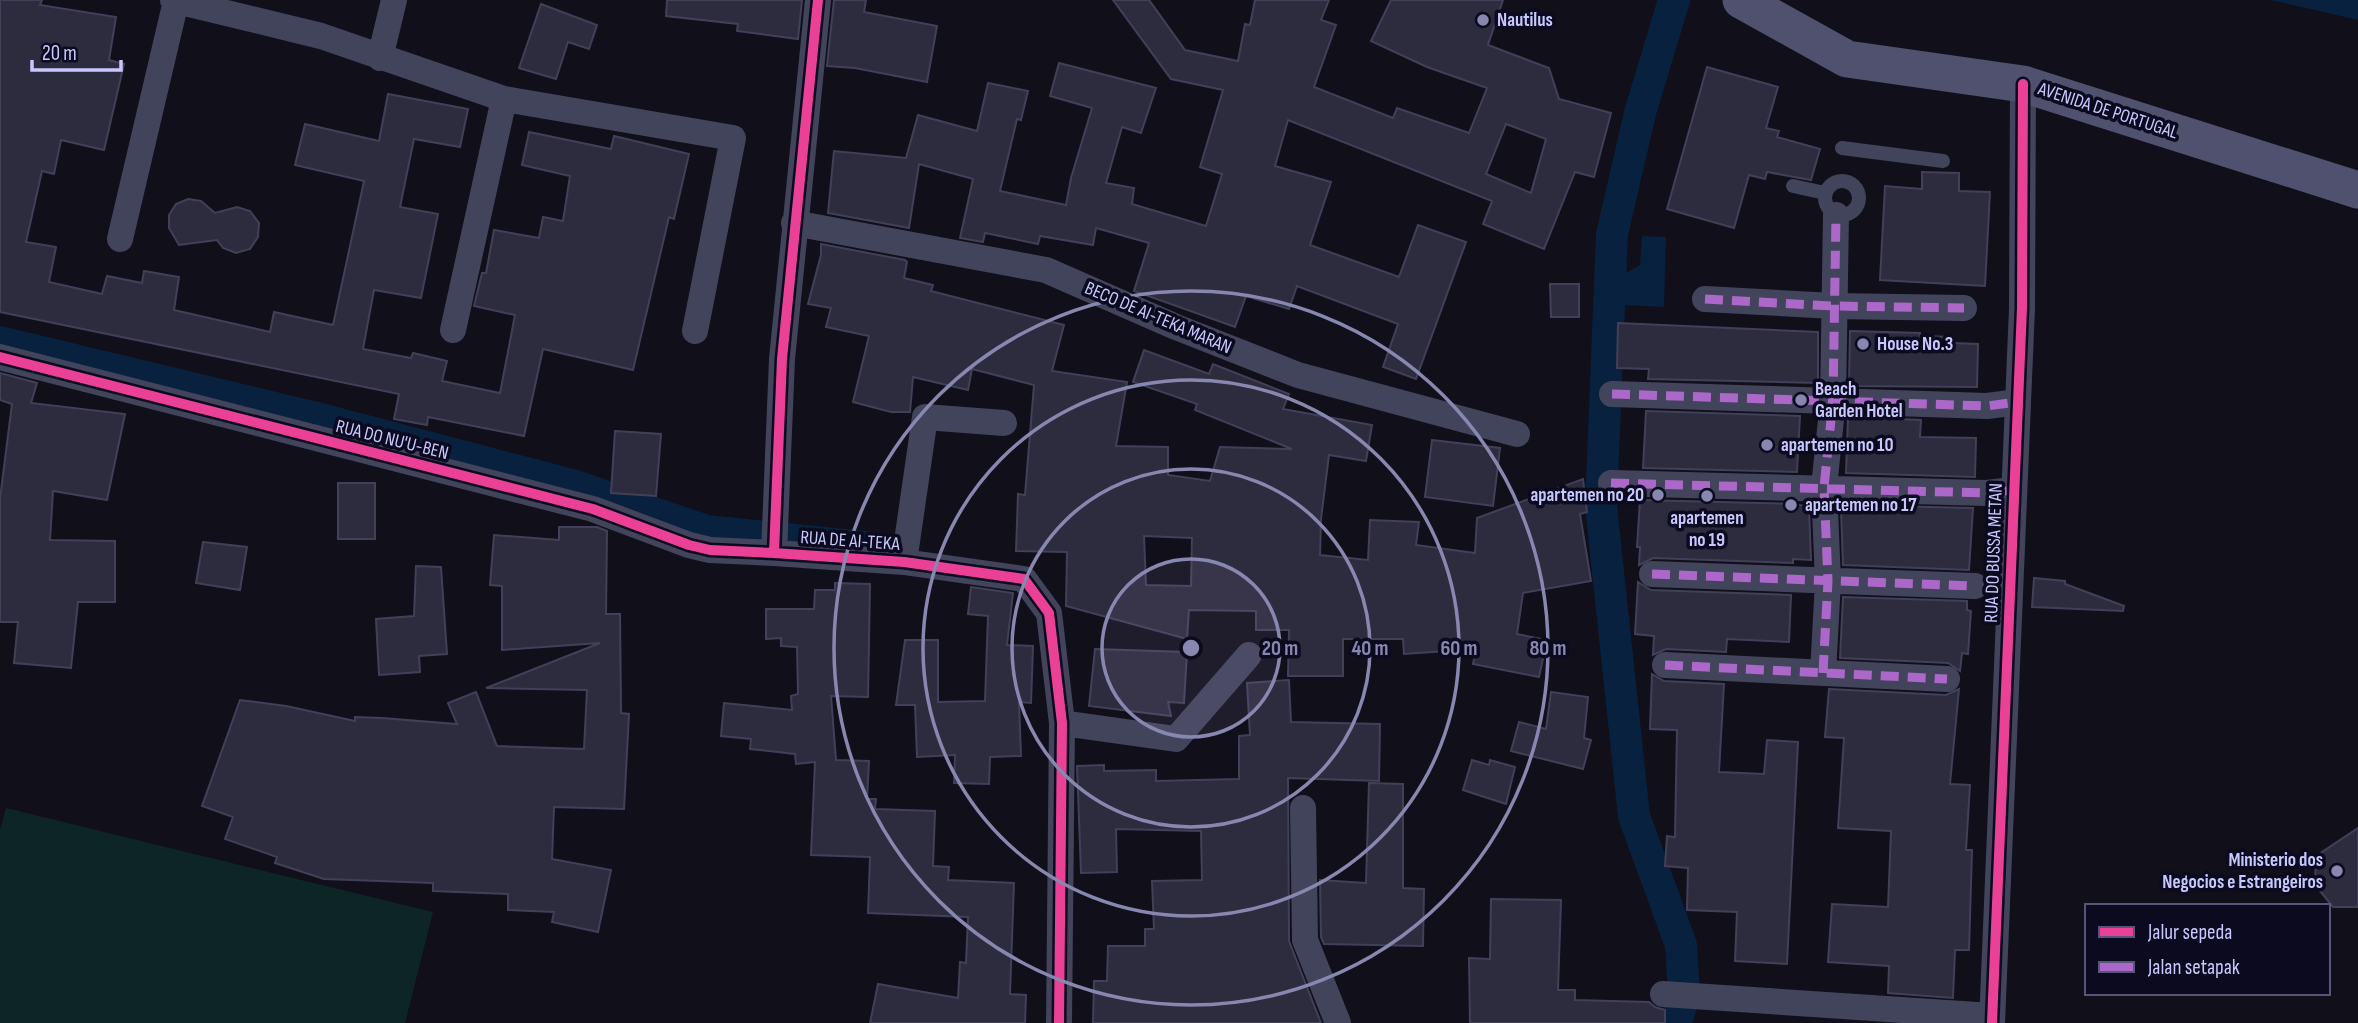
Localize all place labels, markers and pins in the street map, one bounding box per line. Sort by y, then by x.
place label: Nautilus [1497,9,1553,32]
marker: Nautilus [1475,12,1491,28]
place label: House No.3 [1877,333,1953,356]
marker: House No.3 [1855,336,1871,352]
place label: Beach Garden Hotel [1815,378,1903,423]
marker: Beach Garden Hotel [1793,392,1809,408]
place label: apartemen no 10 [1781,434,1894,457]
marker: apartemen no 10 [1759,437,1775,453]
place label: apartemen no 20 [1531,484,1644,507]
marker: apartemen no 20 [1650,487,1666,503]
marker: apartemen no 19 [1699,488,1715,504]
place label: apartemen no 17 [1805,494,1917,517]
marker: apartemen no 17 [1783,497,1799,513]
place label: apartemen no 19 [1670,507,1744,552]
centre of rings [1179,636,1203,660]
place label: Ministerio dos Negocios e Estrangeiros [2162,849,2323,894]
marker: Ministerio dos Negocios e Estrangeiros [2329,863,2345,879]

